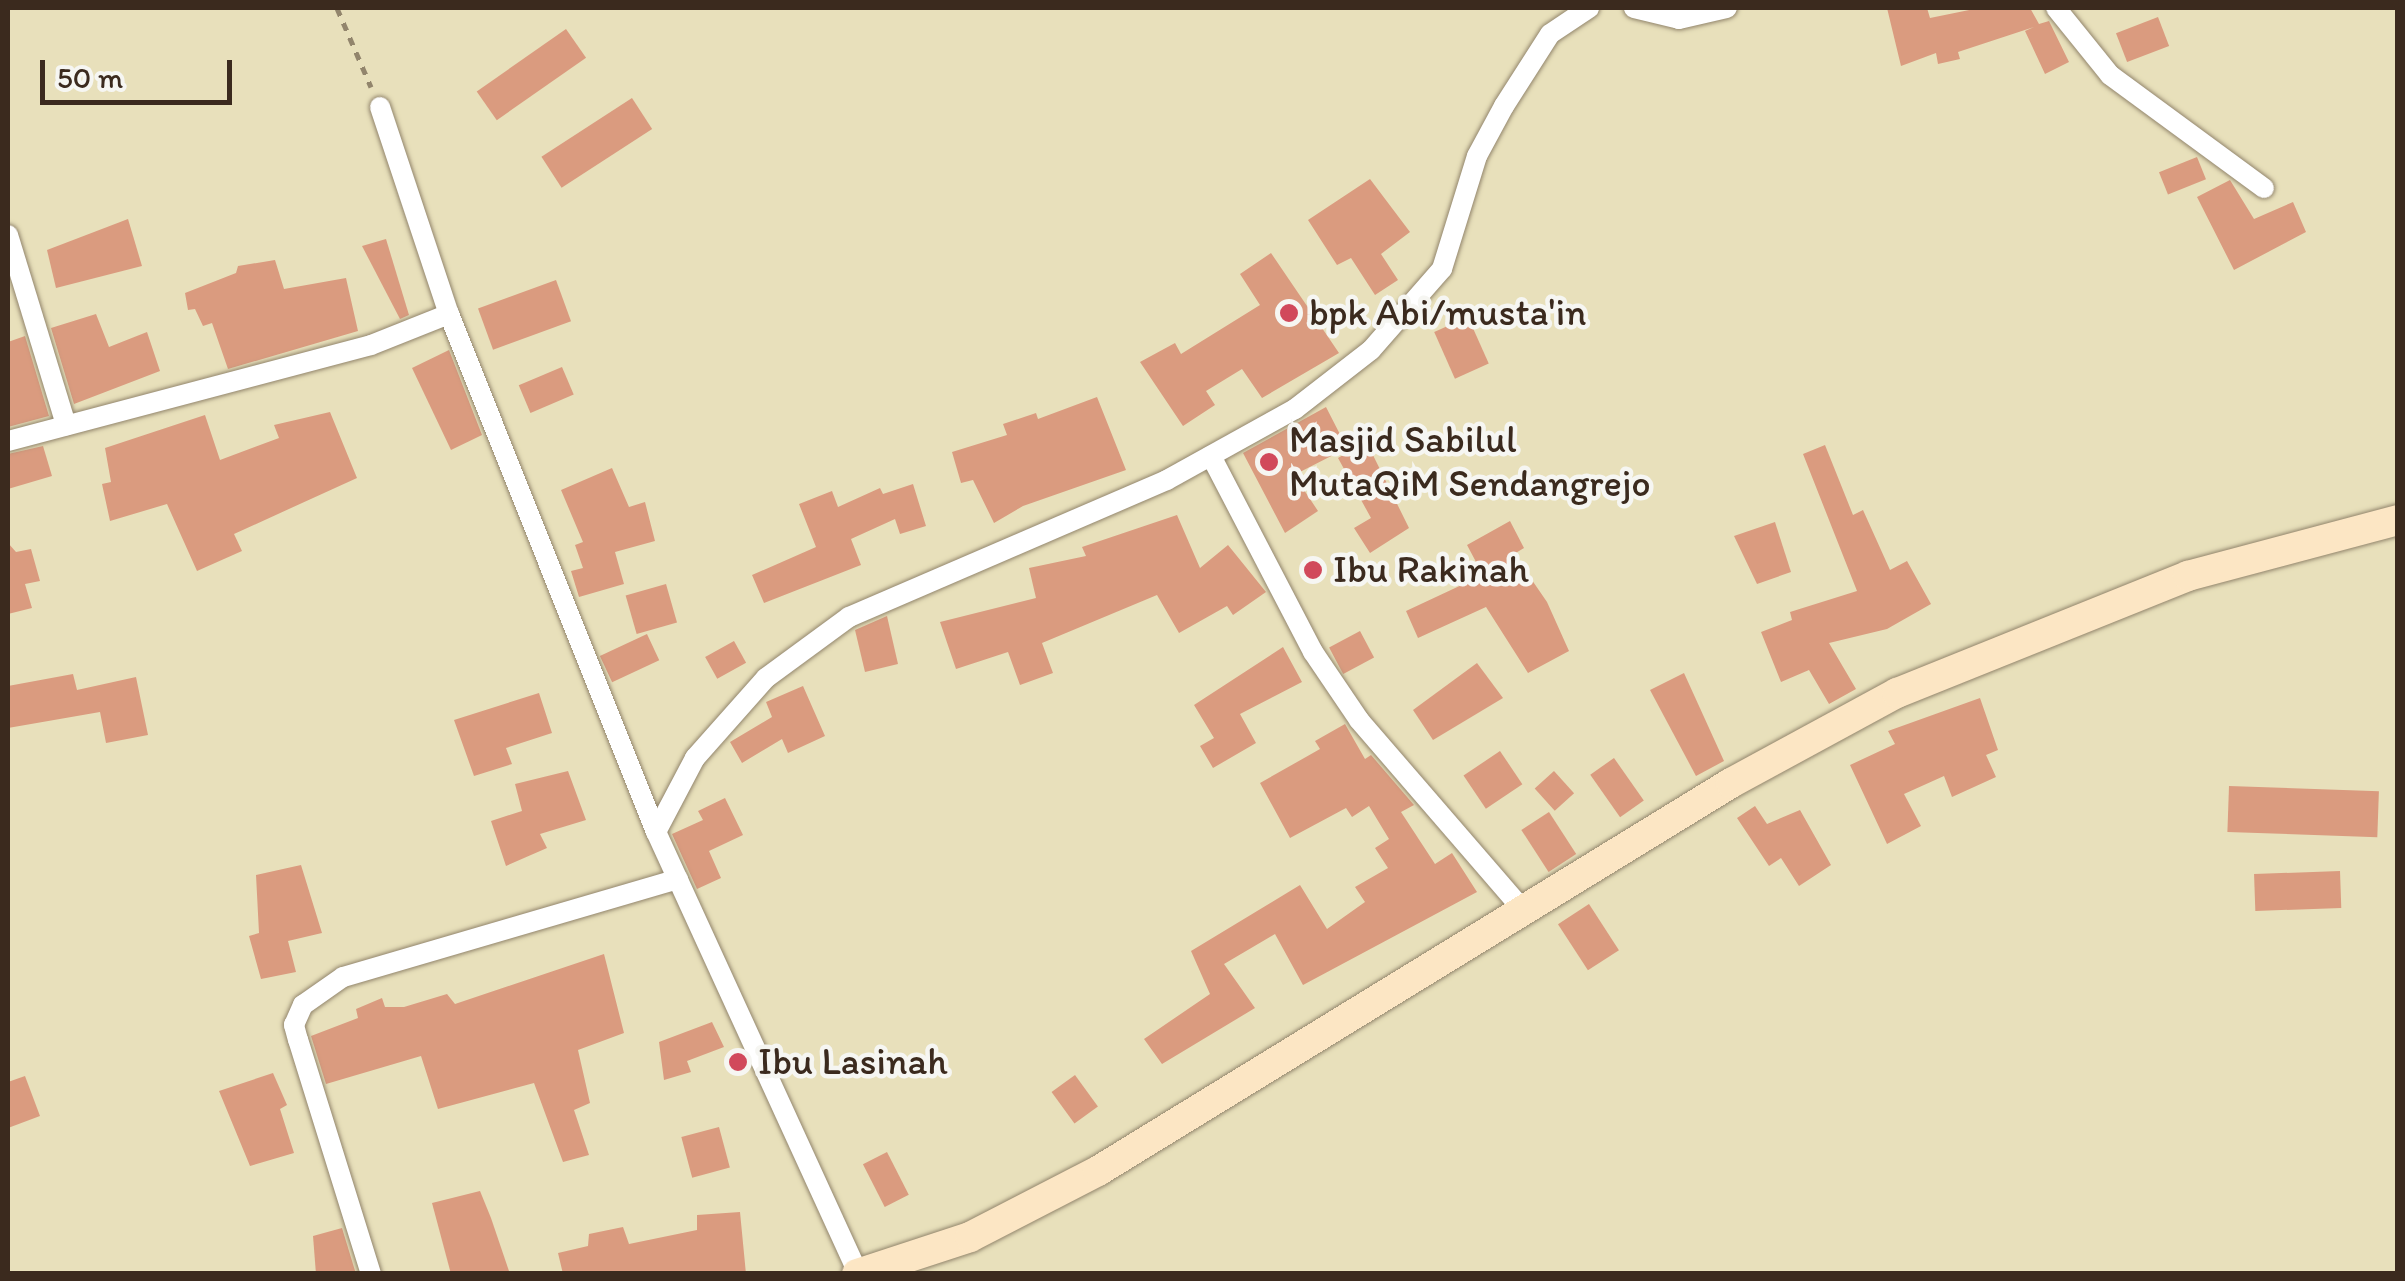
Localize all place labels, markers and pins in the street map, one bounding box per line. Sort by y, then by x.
place label: bpk Abi/musta'in [1309,290,1587,336]
marker: bpk Abi/musta'in [1278,302,1300,324]
place label: Masjid Sabilul MutaQiM Sendangrejo [1289,417,1651,506]
marker: Masjid Sabilul MutaQiM Sendangrejo [1258,451,1280,473]
place label: Ibu Rakinah [1333,547,1529,593]
marker: Ibu Rakinah [1302,559,1324,581]
place label: Ibu Lasinah [758,1039,947,1085]
marker: Ibu Lasinah [727,1051,749,1073]

